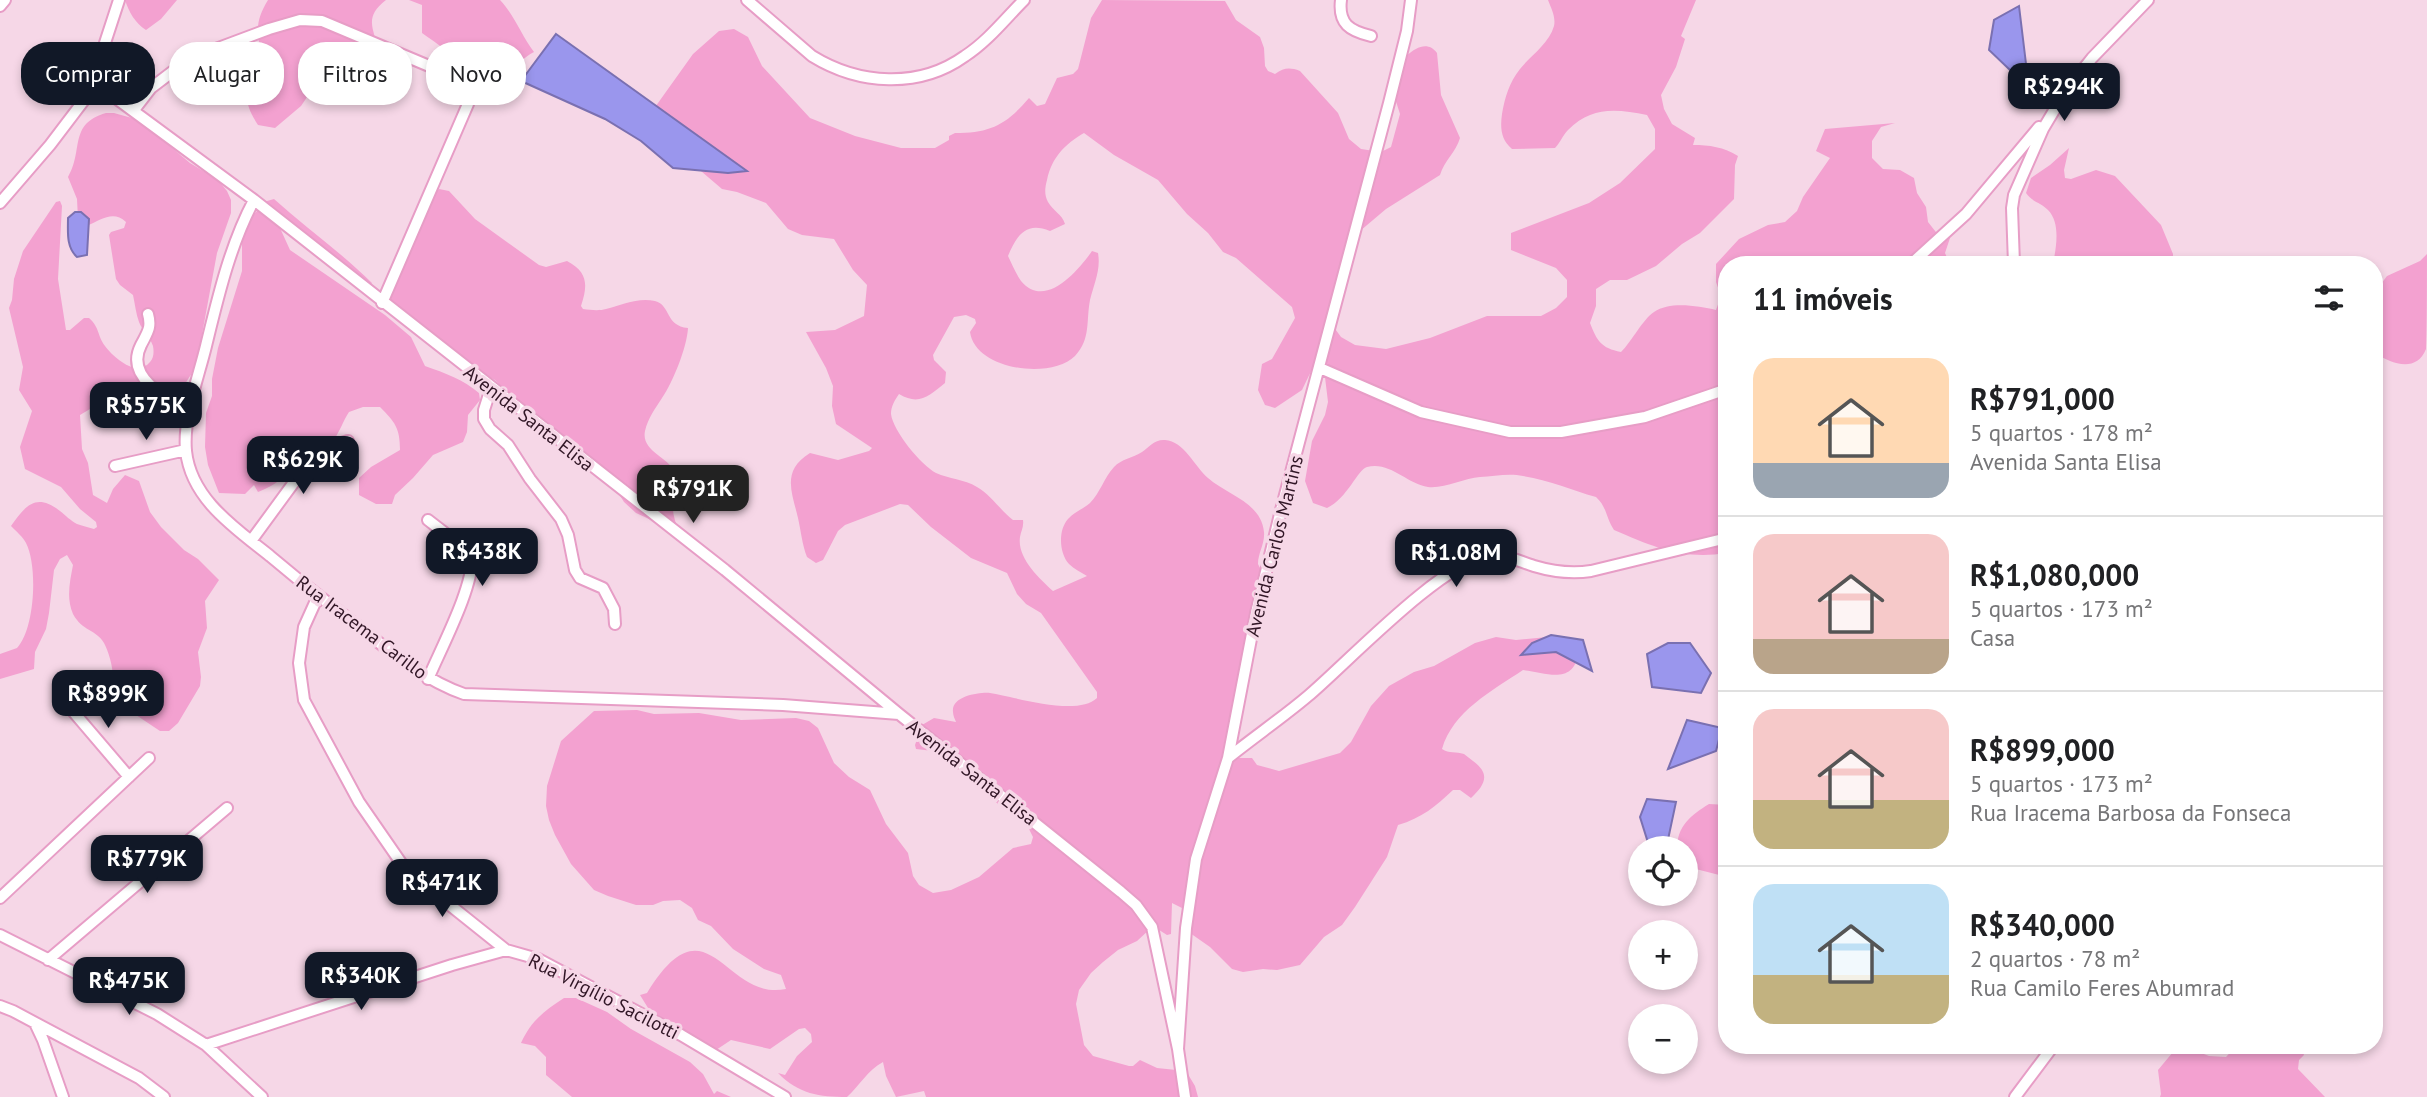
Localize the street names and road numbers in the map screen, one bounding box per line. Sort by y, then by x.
street label: Avenida Santa Elisa [459,360,599,476]
street label: Avenida Carlos Martins [1240,453,1308,639]
street label: Rua Iracema Carillo [292,570,432,684]
street label: Avenida Santa Elisa [902,714,1042,830]
street label: Rua Virgílio Sacilotti [525,948,683,1044]

